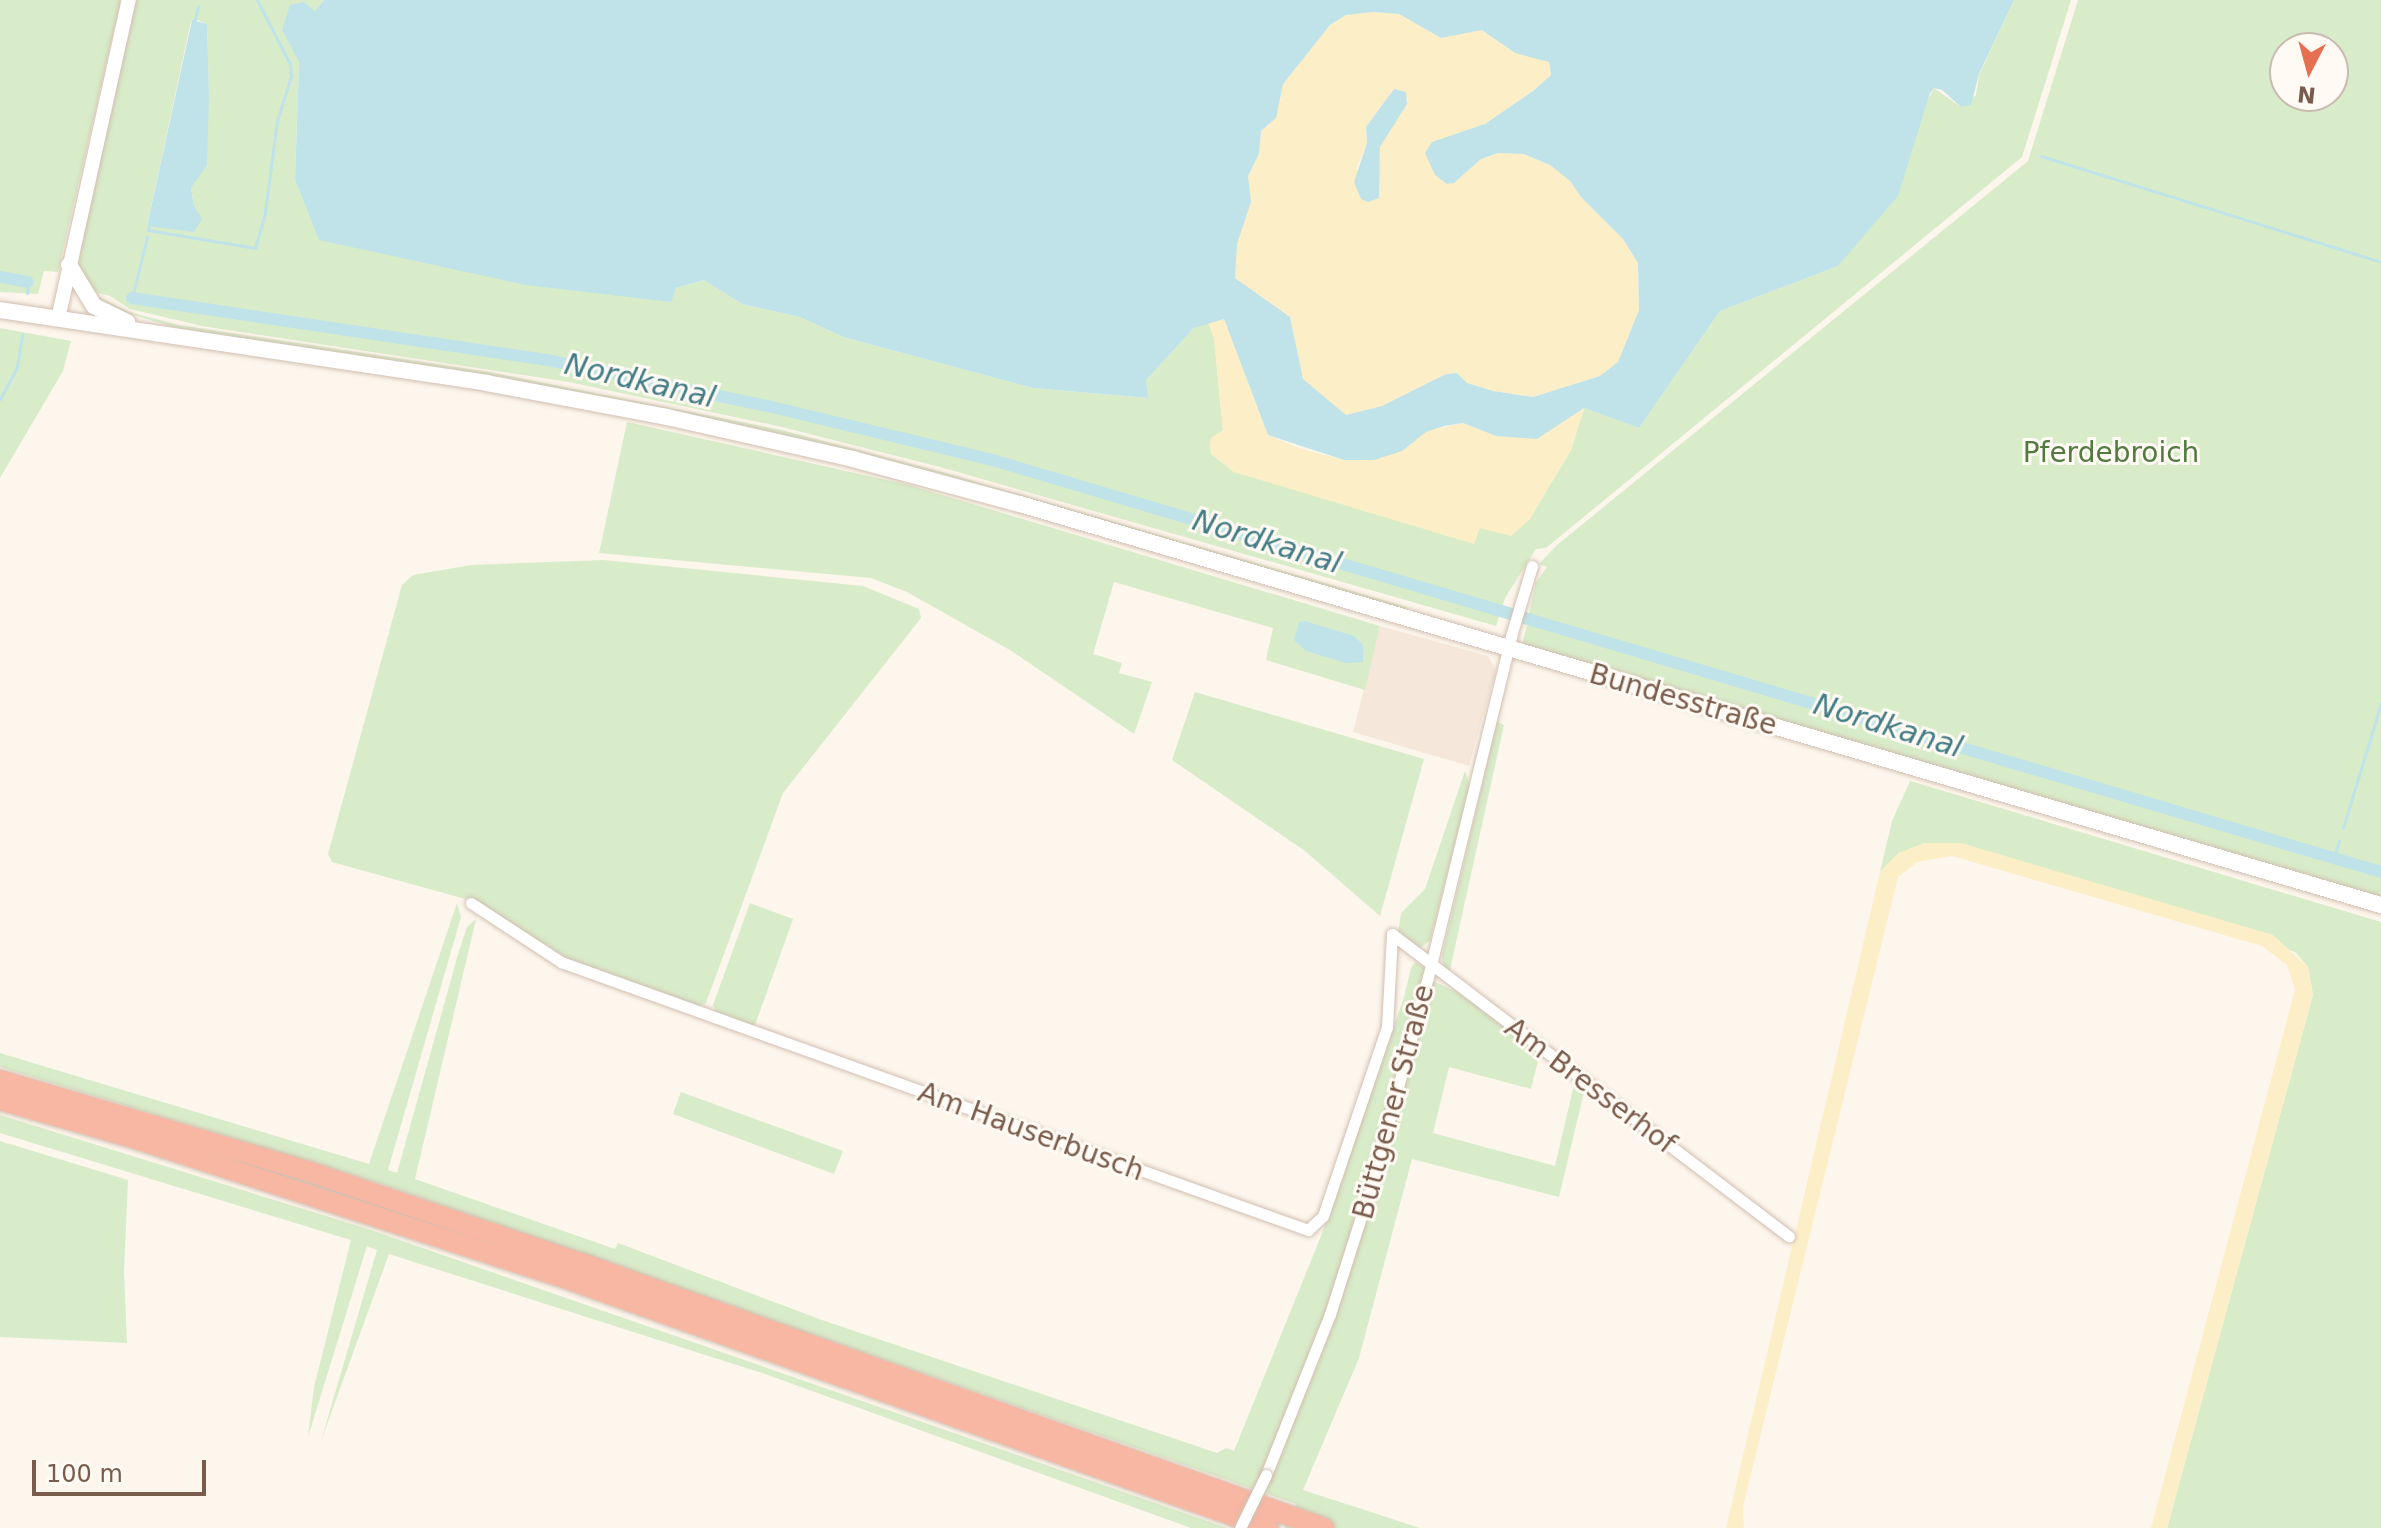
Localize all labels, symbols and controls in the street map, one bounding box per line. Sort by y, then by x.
north arrow [2269,32,2349,112]
text: N [2296,81,2317,108]
water label: Nordkanal [561,346,719,416]
park label: Pferdebroich [2023,436,2199,470]
water label: Nordkanal [1188,502,1346,582]
street label: Bundesstraße [1585,657,1781,743]
water label: Nordkanal [1809,686,1967,766]
street label: Büttgener Straße [1347,981,1441,1223]
street label: Am Bresserhof [1498,1011,1682,1161]
street label: Am Hauserbusch [913,1076,1149,1188]
scale bar [36,1444,210,1494]
text: 100 m [46,1460,123,1488]

